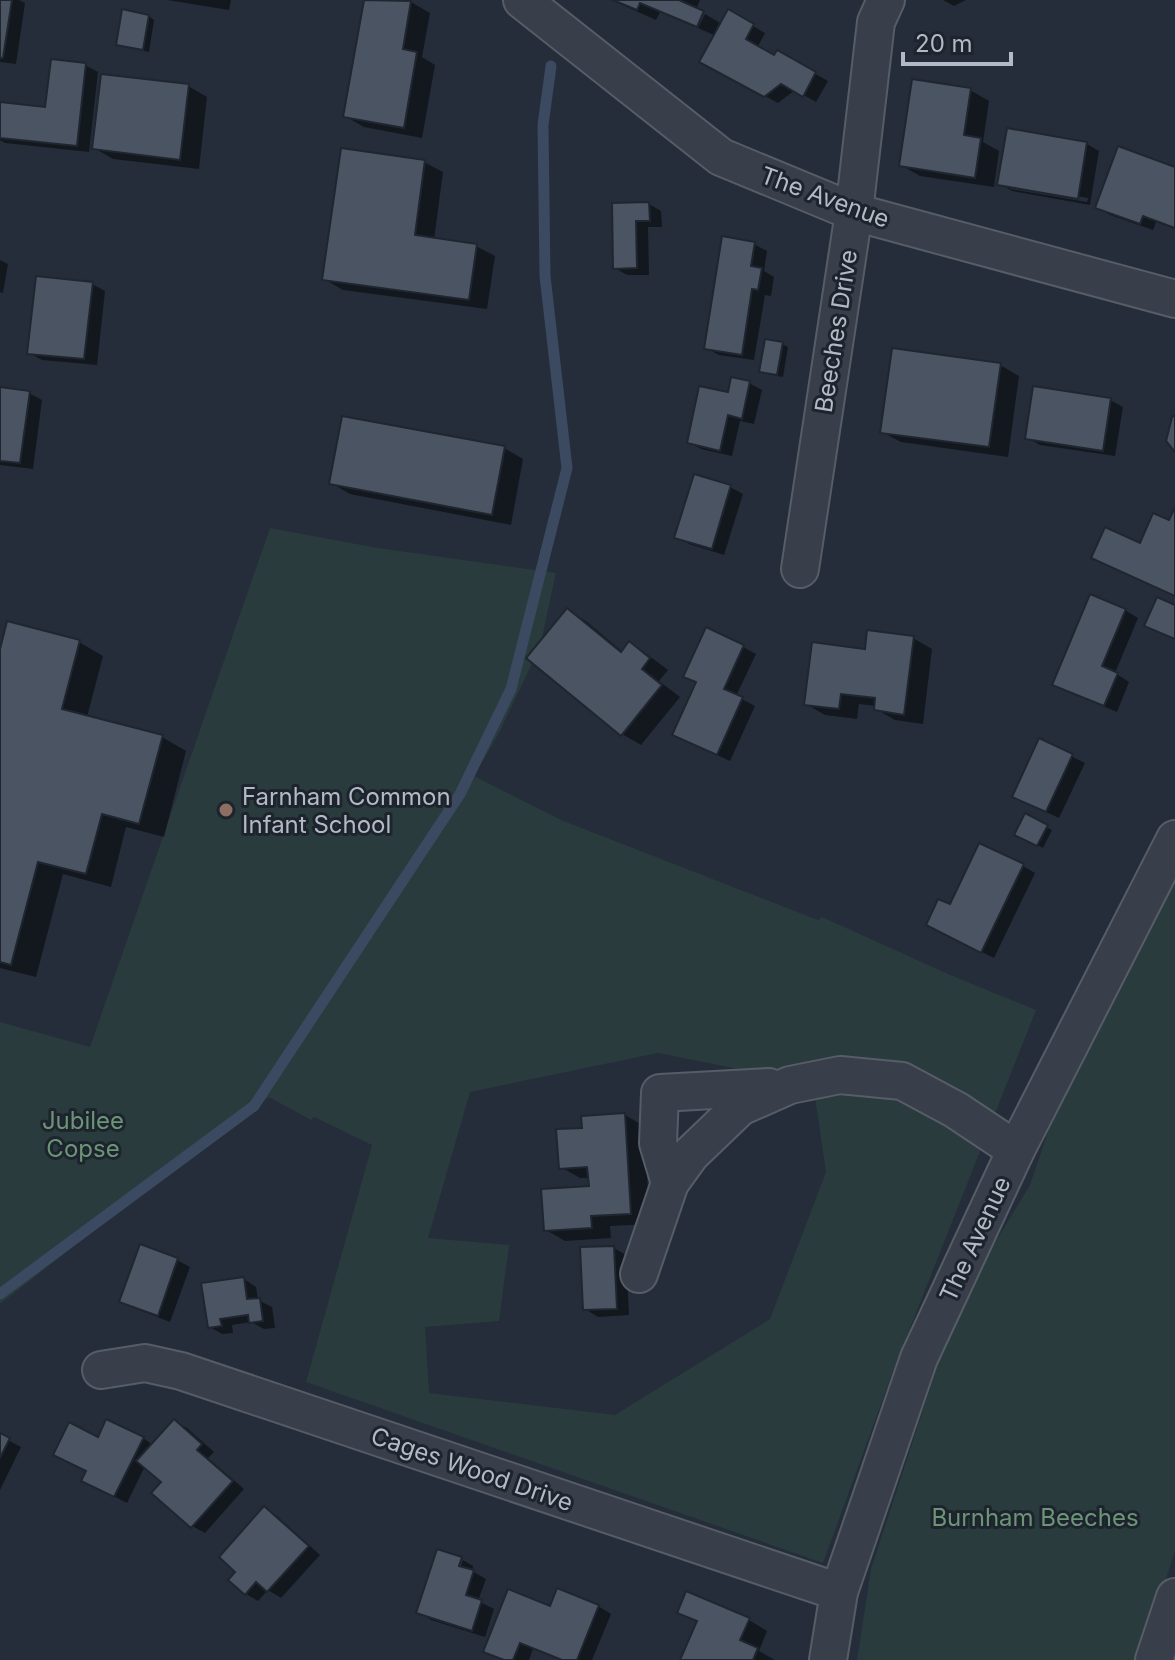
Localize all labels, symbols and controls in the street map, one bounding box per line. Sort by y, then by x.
scale bar [903,16,1011,66]
text: 20 m [915,29,973,58]
street label: The Avenue [757,160,893,234]
street label: Beeches Drive [809,247,863,415]
place label: Farnham Common Infant School [242,782,451,839]
marker: Farnham Common Infant School [217,801,235,819]
park label: Jubilee Copse [42,1106,124,1163]
street label: The Avenue [933,1172,1017,1306]
street label: Cages Wood Drive [367,1421,577,1517]
park label: Burnham Beeches [931,1503,1139,1532]

